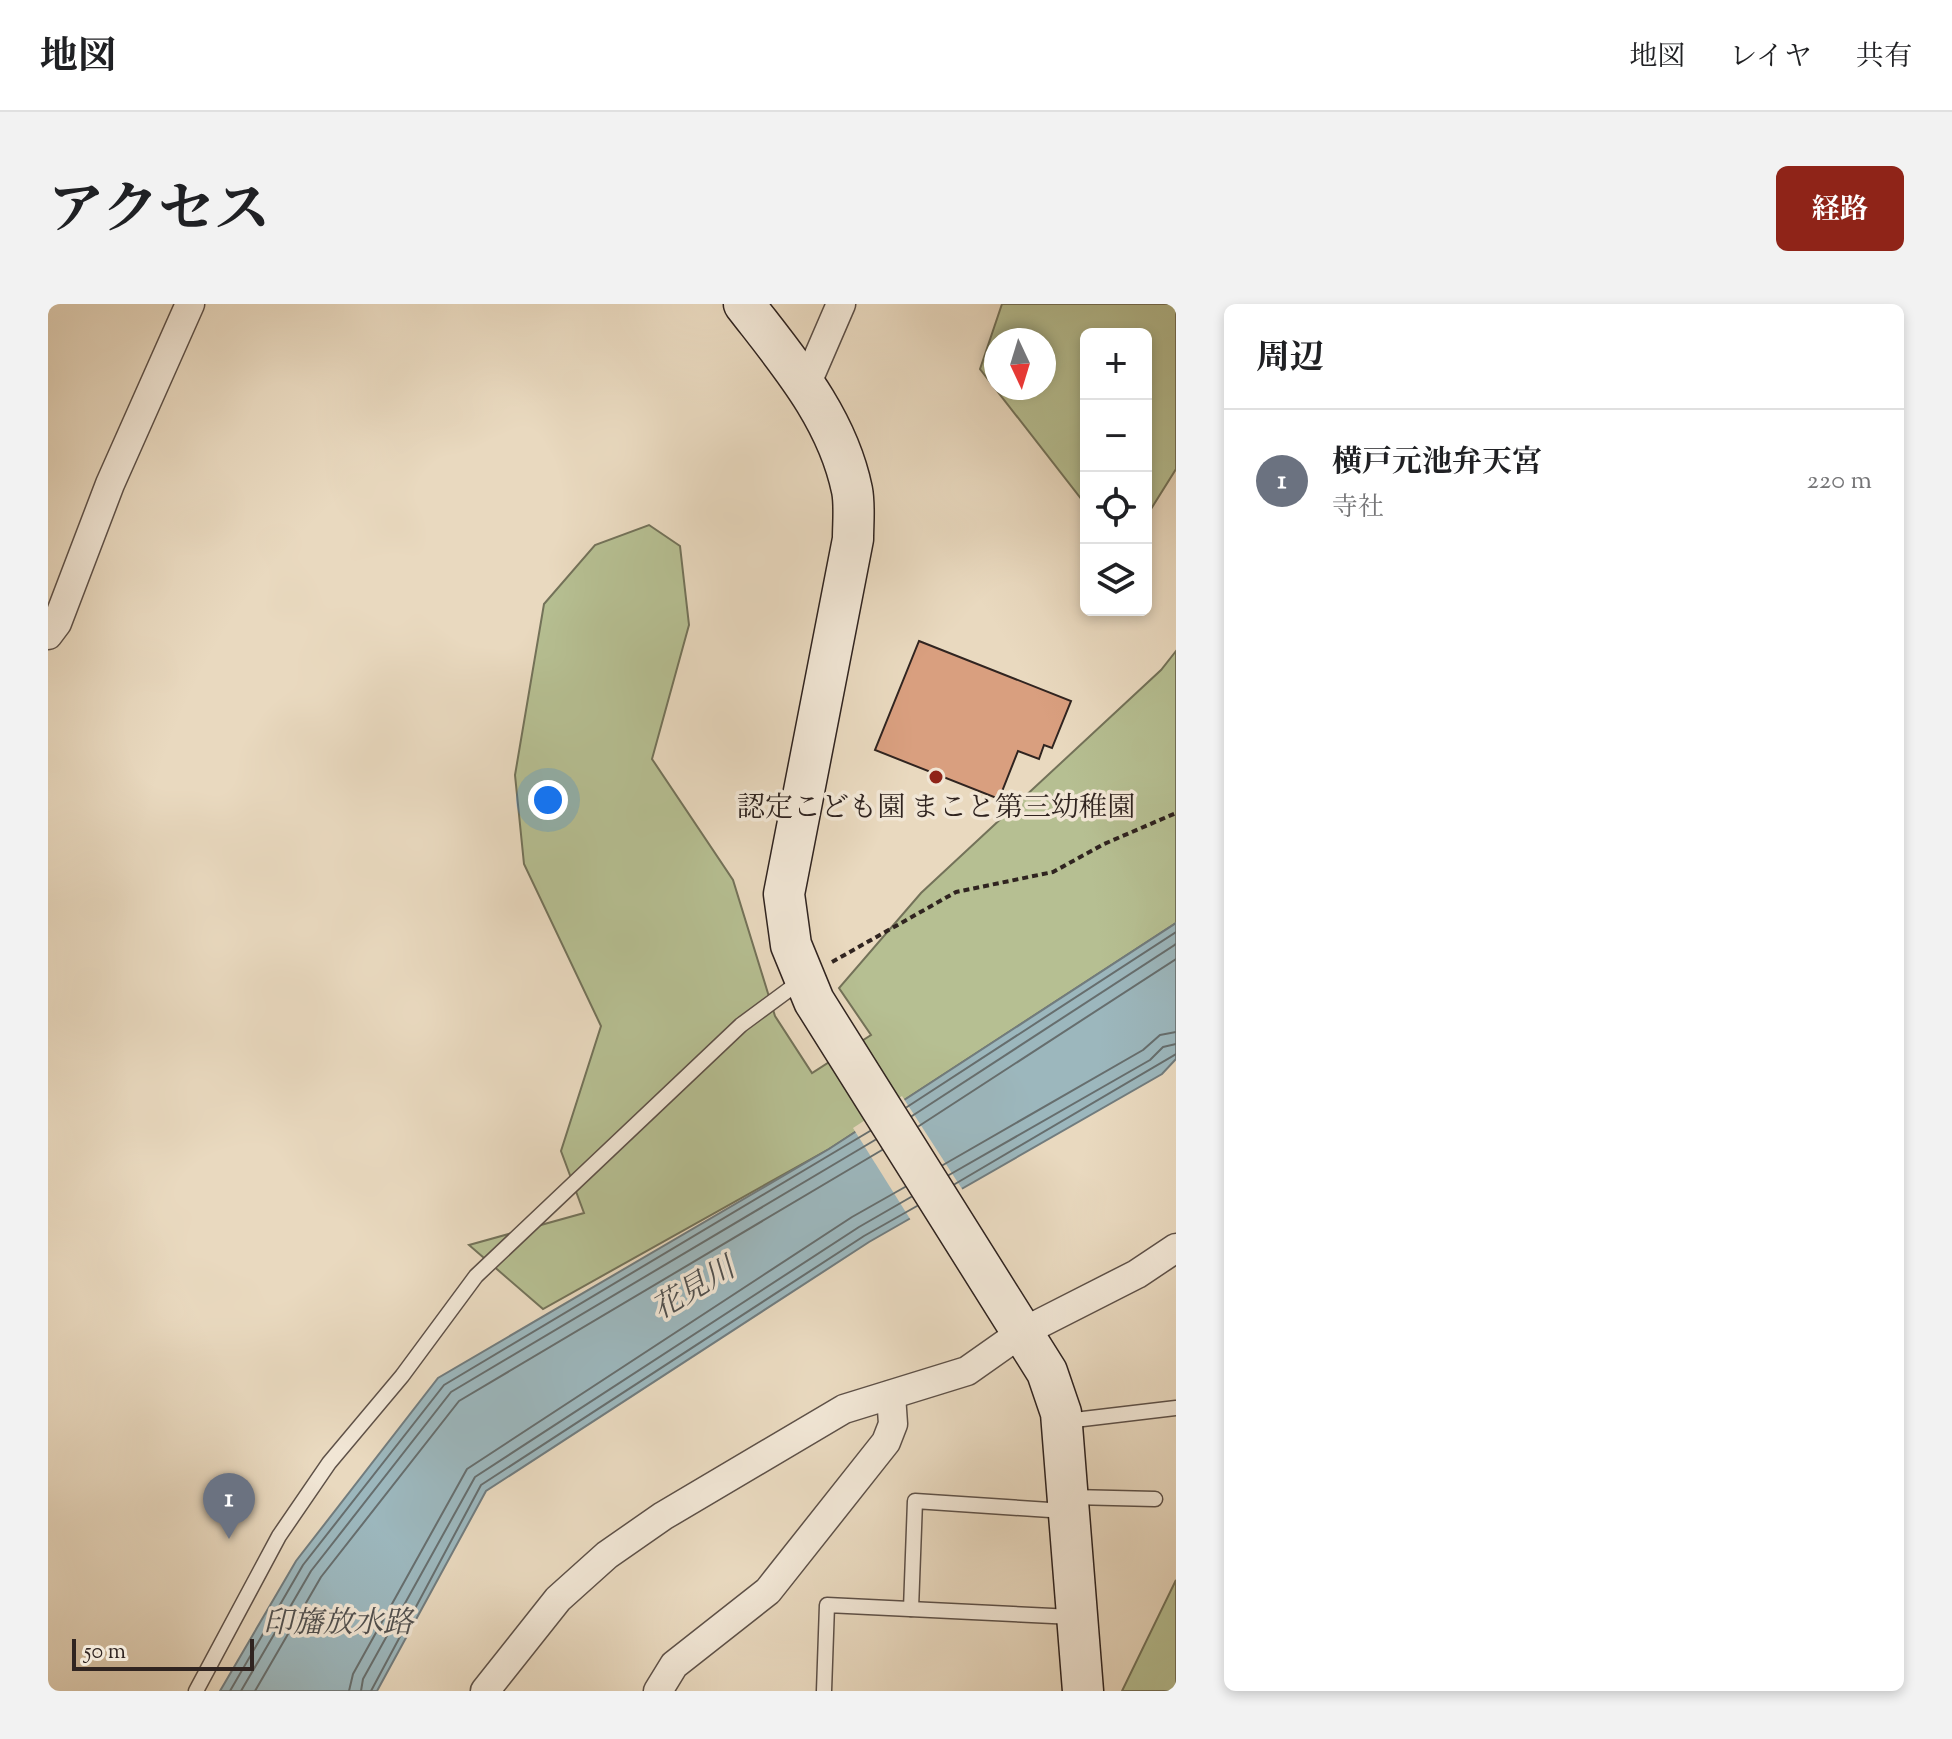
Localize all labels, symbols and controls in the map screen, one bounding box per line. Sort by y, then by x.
text: 地図 [40,32,116,86]
text: 地図 [1629,38,1685,78]
text: レイヤ [1729,38,1812,78]
text: 共有 [1856,38,1912,78]
button: 経路 [1776,166,1904,251]
text: アクセス [48,173,270,254]
north arrow [984,328,1056,400]
map controls [1080,328,1152,616]
button: + [1080,328,1152,400]
text: 周辺 [1256,335,1324,384]
button: − [1080,400,1152,472]
text: 横戸元池弁天宮 [1332,442,1542,485]
text: 1 [1278,463,1286,500]
text: 220 m [1807,463,1872,500]
button: locate [1080,472,1152,544]
text: 寺社 [1332,490,1384,527]
button: layers [1080,544,1152,616]
marker: 認定こども園 まこと第三幼稚園 [927,768,945,786]
your location [528,780,568,820]
place label: 認定こども園 まこと第三幼稚園 [737,789,1135,829]
water label: 花見川 [645,1247,747,1332]
pin: 1 [203,1473,255,1539]
water label: 印旛放水路 [263,1603,415,1646]
scale bar [72,1635,254,1671]
text: 50 m [84,1637,126,1669]

